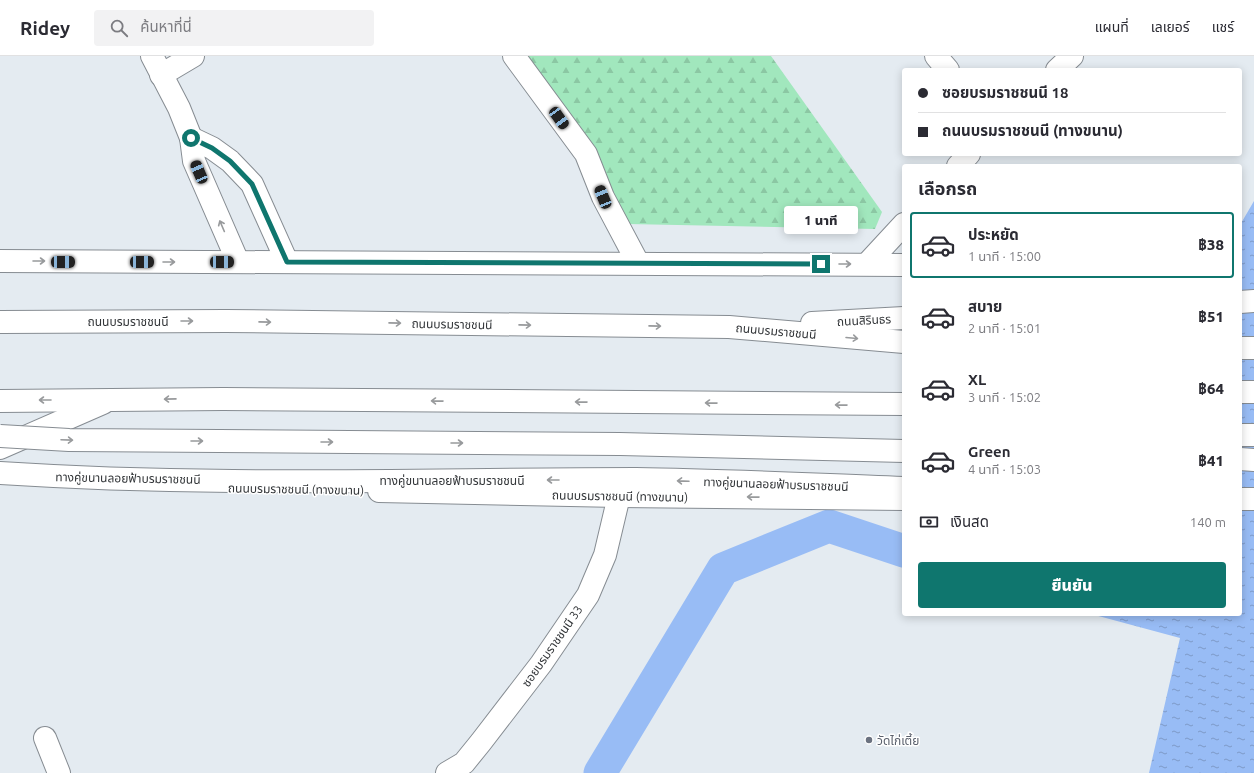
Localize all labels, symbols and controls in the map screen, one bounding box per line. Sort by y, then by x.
search box [94,10,374,46]
text: Ridey [20,17,70,39]
icon: search [108,17,130,39]
text: ค้นหาที่นี่ [140,18,192,35]
text: แผนที่ [1095,19,1129,35]
text: เลเยอร์ [1151,19,1190,35]
text: แชร์ [1212,19,1234,35]
text: ซอยบรมราชชนนี 18 [942,84,1068,101]
car [547,105,571,131]
text: ถนนบรมราชชนนี (ทางขนาน) [942,122,1123,139]
route start [182,129,200,147]
car [189,159,209,185]
text: เลือกรถ [918,178,977,198]
car [593,184,613,210]
callout: 1 นาที [784,206,858,234]
text: 1 นาที [804,213,838,227]
one-way arrow [218,220,225,232]
text: ประหยัด [968,226,1019,243]
icon: car [920,227,956,263]
text: ฿38 [1198,236,1224,253]
text: 1 นาที · 15:00 [968,249,1041,263]
route end [812,255,830,273]
car [51,256,75,268]
car [130,256,154,268]
car [210,256,234,268]
one-way arrow [32,257,45,265]
one-way arrow [162,258,175,266]
one-way arrow [838,260,851,268]
text: สบาย [968,298,1002,315]
icon: car [920,299,956,335]
text: ฿51 [1198,308,1224,325]
street label: ถนนสิรินธร [836,312,892,328]
street label: ถนนบรมราชชนนี [87,315,169,328]
one-way arrow [180,317,193,325]
street label: ถนนบรมราชชนนี [411,317,493,331]
one-way arrow [258,318,271,325]
one-way arrow [388,319,401,327]
one-way arrow [518,321,531,329]
street label: ถนนบรมราชชนนี [735,321,817,341]
text: 2 นาที · 15:01 [968,321,1041,335]
one-way arrow [648,322,661,330]
one-way arrow [845,334,858,341]
icon: car [920,371,956,407]
text: XL [968,371,986,388]
text: ฿64 [1198,380,1224,397]
text: 3 นาที · 15:02 [968,390,1041,404]
one-way arrow [164,395,177,403]
one-way arrow [39,396,52,404]
one-way arrow [431,397,444,405]
one-way arrow [575,398,588,406]
one-way arrow [705,399,718,407]
one-way arrow [835,401,848,409]
one-way arrow [60,436,73,443]
one-way arrow [190,438,203,445]
one-way arrow [320,438,333,446]
one-way arrow [450,439,463,447]
icon: car [920,443,956,479]
text: Green [968,443,1010,460]
text: ฿41 [1198,452,1224,469]
text: 4 นาที · 15:03 [968,462,1041,476]
street label: ทางคู่ขนานลอยฟ้าบรมราชชนนี [55,470,201,487]
street label: ทางคู่ขนานลอยฟ้าบรมราชชนนี [379,474,525,488]
street label: ทางคู่ขนานลอยฟ้าบรมราชชนนี [703,475,849,494]
one-way arrow [547,476,560,484]
one-way arrow [677,477,690,485]
street label: ถนนบรมราชชนนี (ทางขนาน) [228,481,364,498]
street label: ถนนบรมราชชนนี (ทางขนาน) [552,488,688,505]
one-way arrow [747,493,760,501]
icon: cash [918,511,940,533]
text: เงินสด [950,513,989,530]
text: 140 m [1190,515,1226,529]
button: ยืนยัน [918,562,1226,608]
street label: ซอยบรมราชชนนี 33 [519,603,585,689]
place label: วัดไก่เตี้ย [877,732,919,747]
marker: วัดไก่เตี้ย [864,735,874,745]

